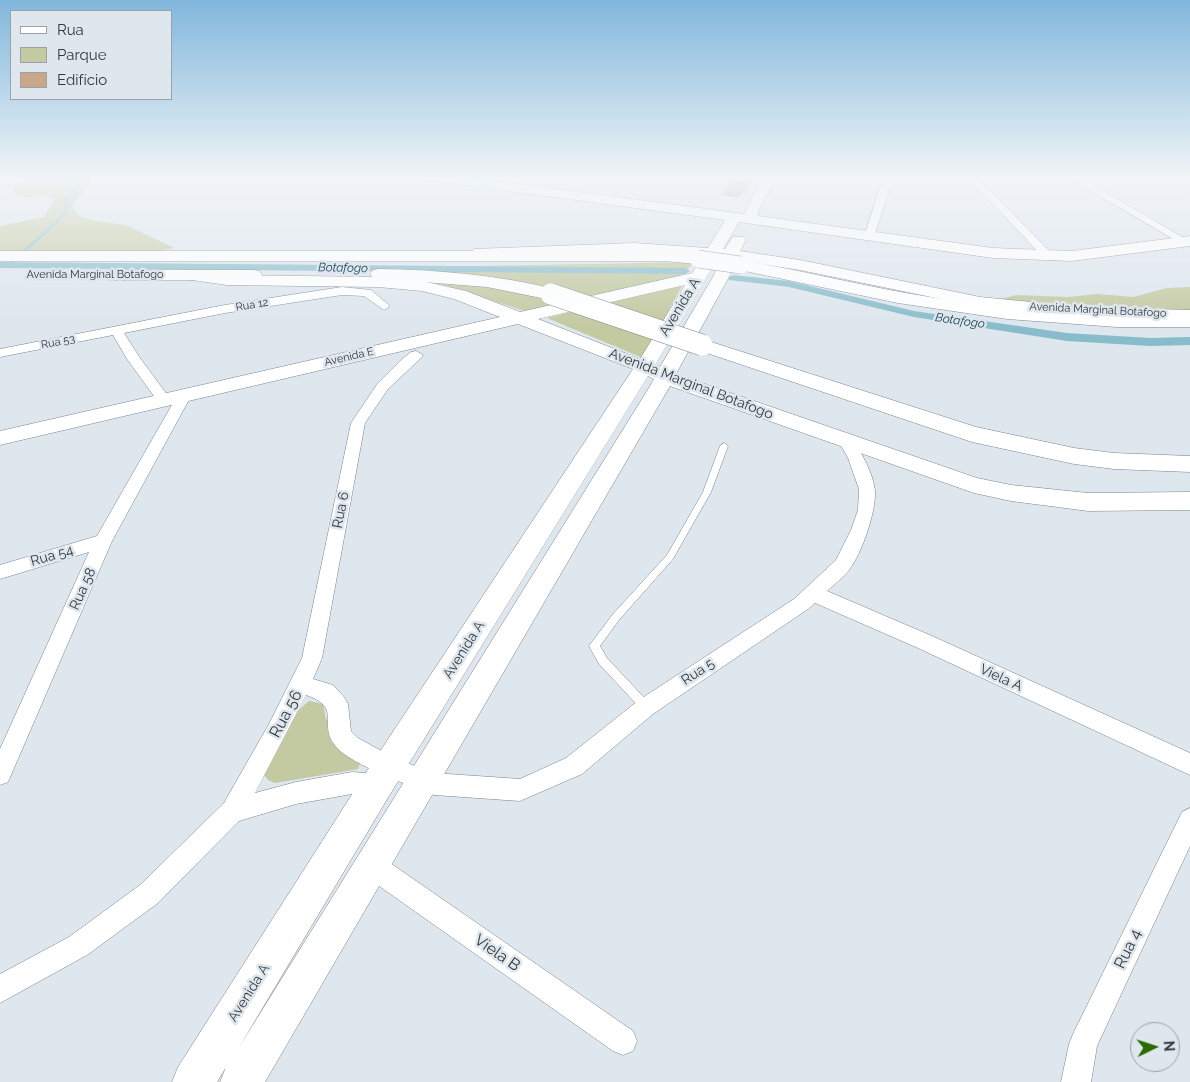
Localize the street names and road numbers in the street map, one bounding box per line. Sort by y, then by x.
street label: Avenida Marginal Botafogo [26,268,164,282]
street label: Avenida A [656,275,704,339]
street label: Rua 12 [235,296,269,314]
street label: Avenida Marginal Botafogo [1029,300,1167,320]
street label: Rua 53 [40,332,76,352]
street label: Avenida E [323,345,375,369]
street label: Avenida Marginal Botafogo [607,345,775,423]
street label: Rua 6 [329,490,353,530]
street label: Rua 54 [29,542,75,570]
street label: Rua 58 [66,565,100,613]
street label: Avenida A [440,618,488,682]
street label: Rua 5 [678,655,718,689]
street label: Viela A [977,661,1025,695]
street label: Rua 56 [266,687,306,741]
street label: Rua 4 [1110,926,1146,972]
street label: Viela B [470,930,524,976]
street label: Avenida A [225,961,273,1025]

